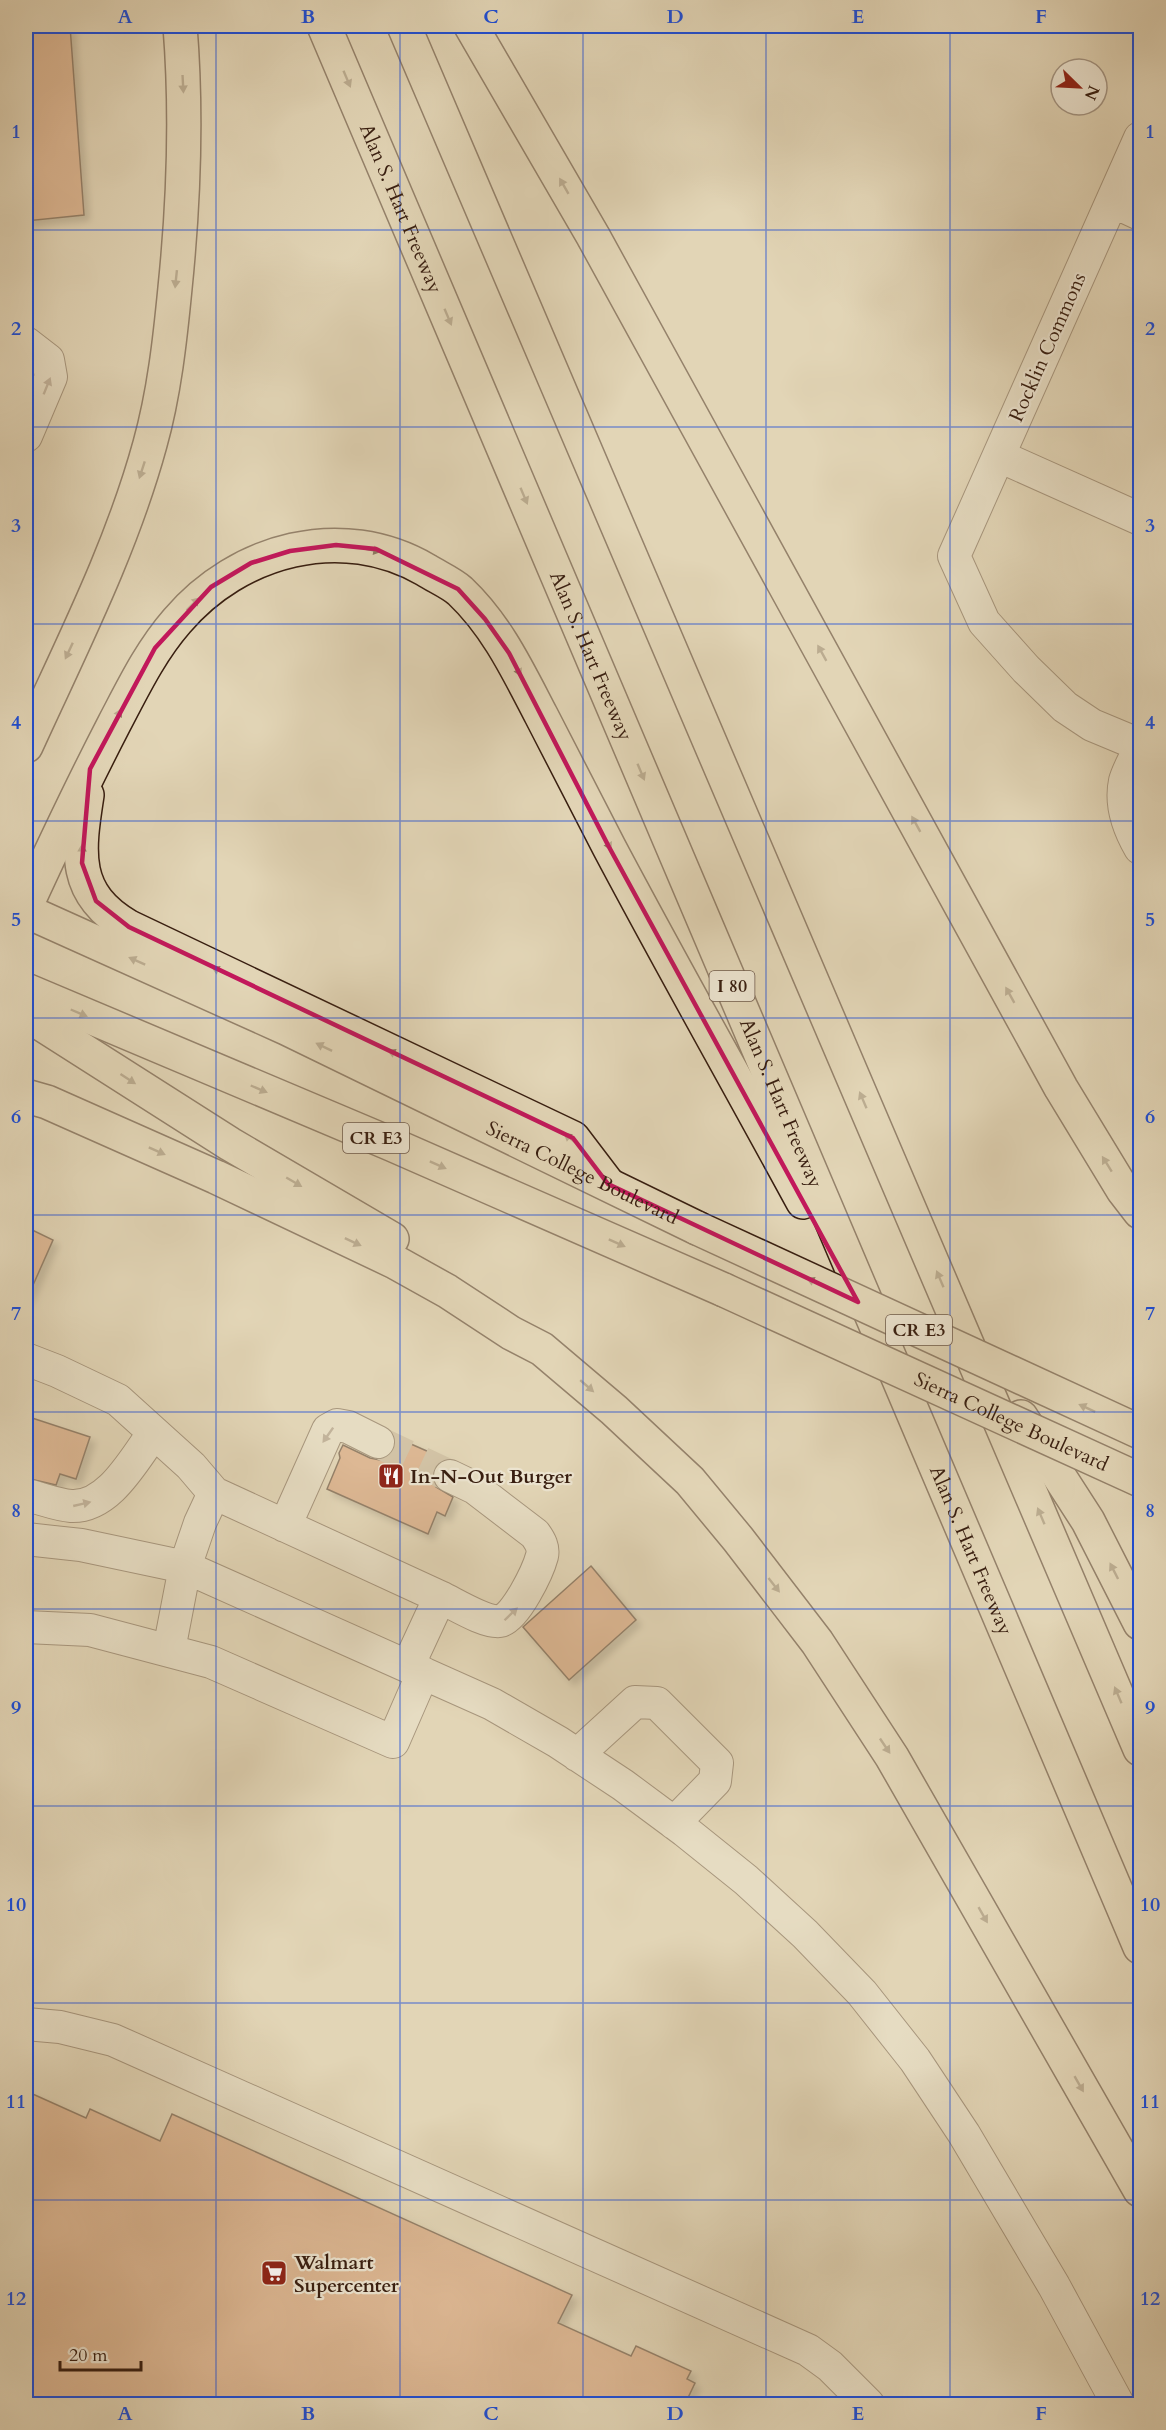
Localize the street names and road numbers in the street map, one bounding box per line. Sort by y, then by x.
street label: Alan S. Hart Freeway [353,120,449,298]
street label: Rocklin Commons [1002,268,1092,426]
street label: Alan S. Hart Freeway [543,567,639,745]
road number: I 80 [710,971,754,1001]
street label: Alan S. Hart Freeway [733,1014,829,1192]
street label: Sierra College Boulevard [482,1115,683,1231]
road number: CR E3 [343,1123,409,1153]
road number: CR E3 [886,1315,952,1345]
street label: Sierra College Boulevard [910,1366,1113,1478]
street label: Alan S. Hart Freeway [923,1461,1019,1640]

